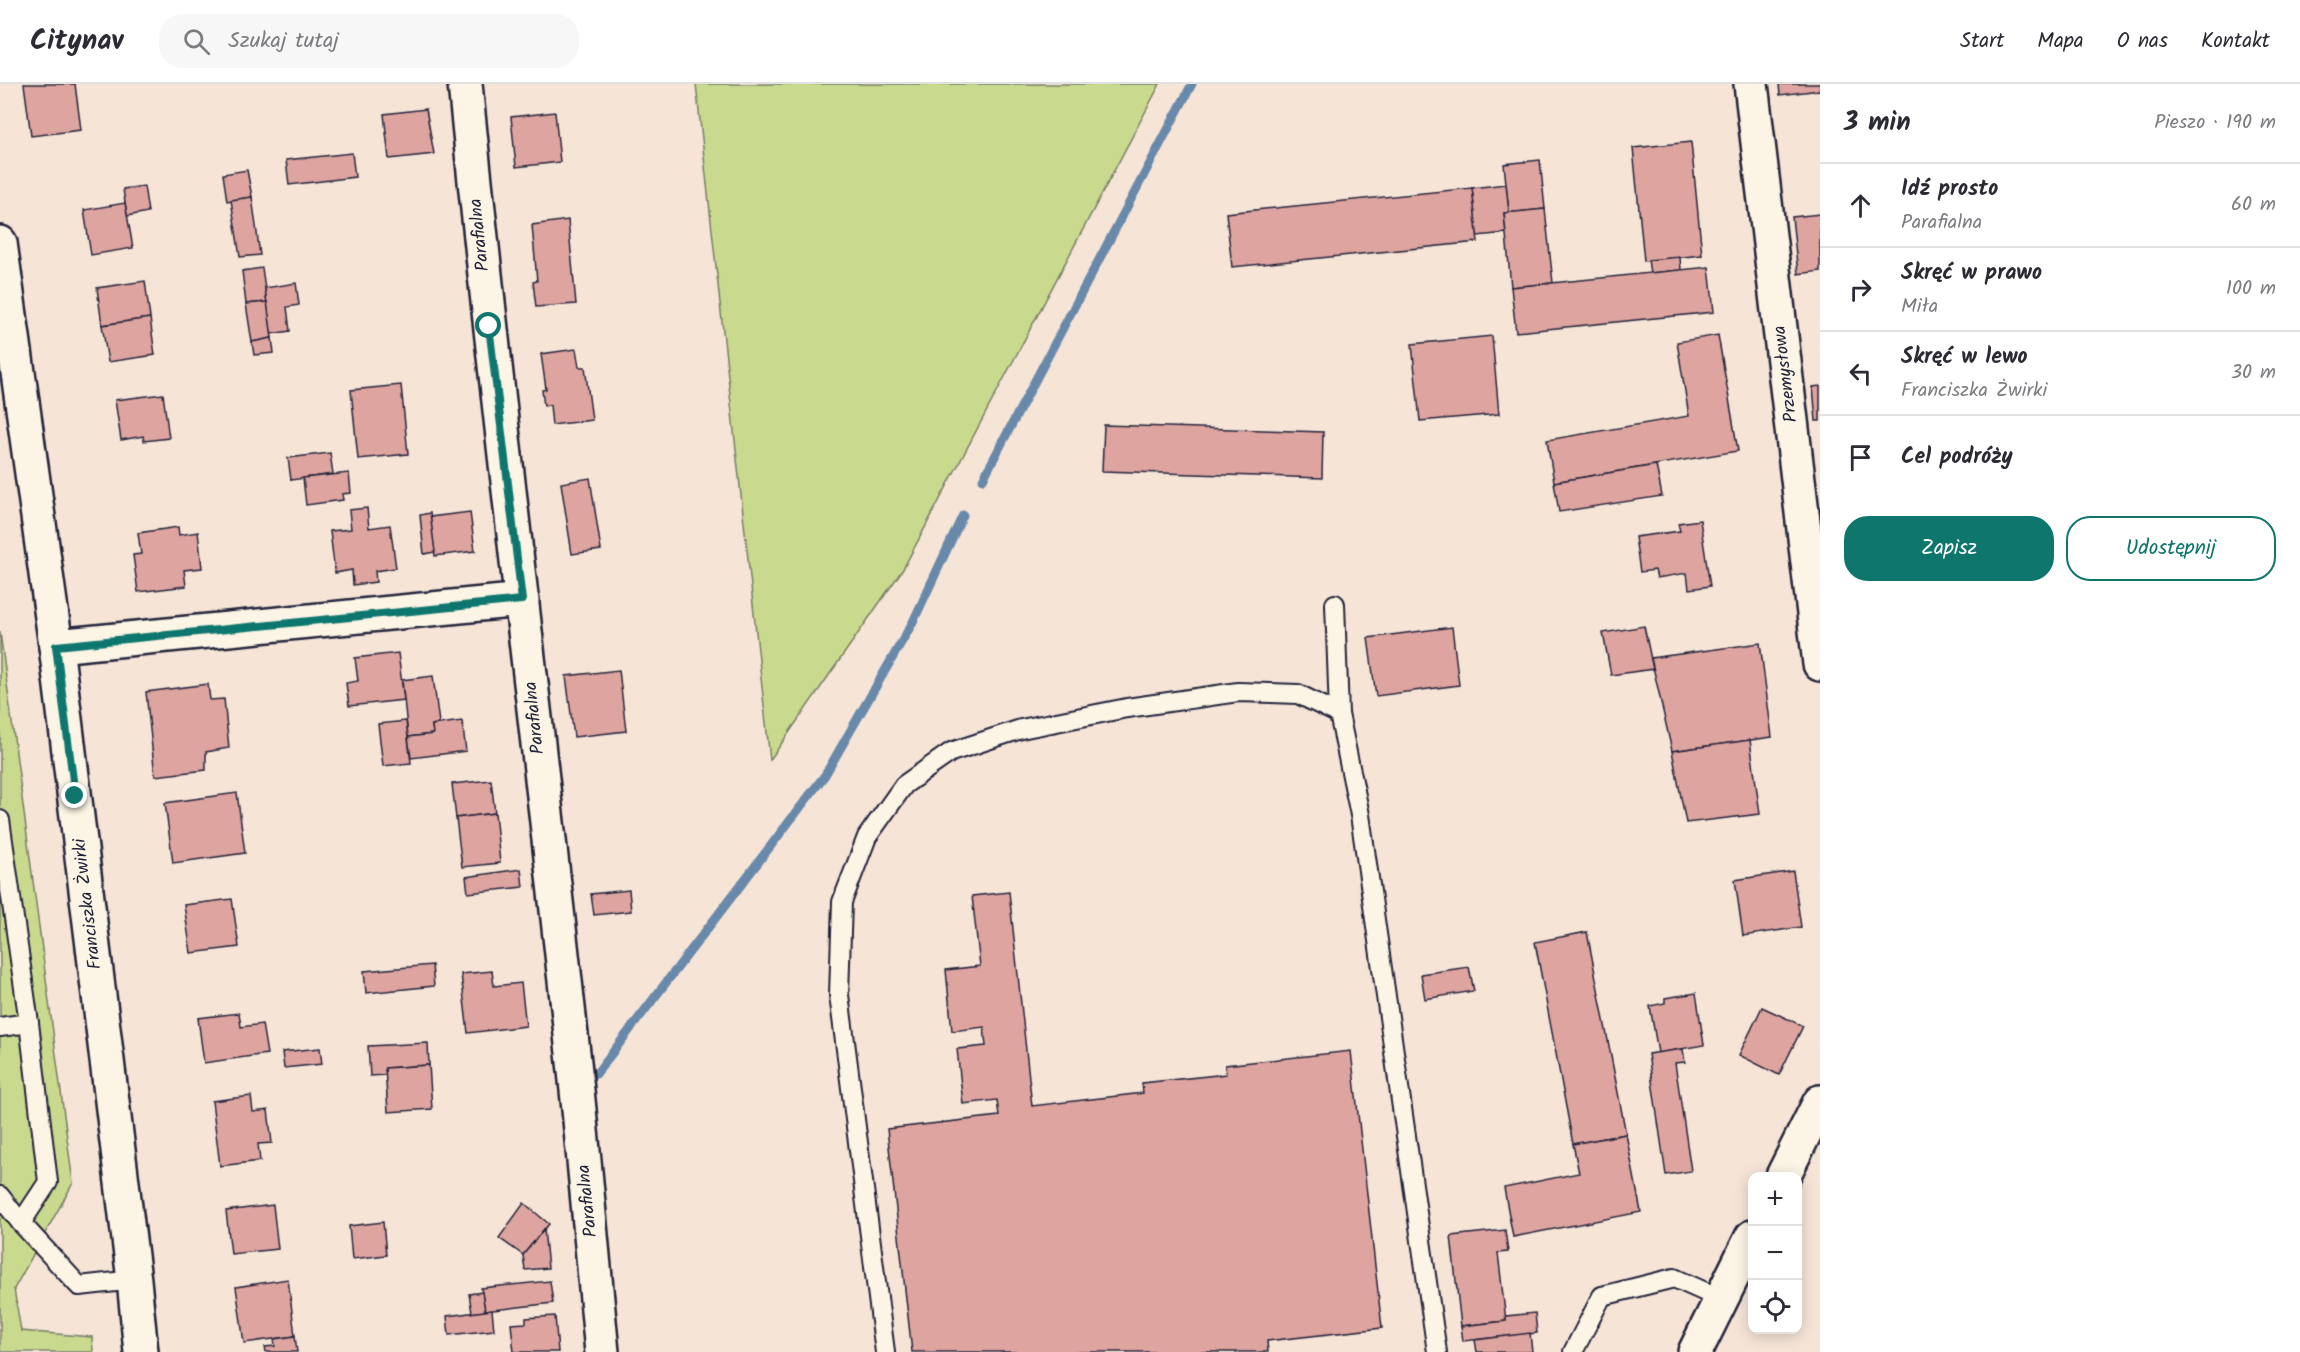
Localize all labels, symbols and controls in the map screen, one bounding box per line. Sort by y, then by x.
search box [159,14,579,68]
text: Citynav [30,19,123,64]
text: Szukaj tutaj [228,24,339,59]
icon: search [180,25,213,58]
text: Start [1960,25,2004,58]
text: Mapa [2037,25,2084,58]
text: O nas [2117,25,2168,58]
text: Kontakt [2201,25,2270,58]
text: 3 min [1844,102,1911,144]
text: Pieszo · 190 m [2154,107,2276,139]
text: Idź prosto [1901,172,1998,207]
icon: ahead [1844,189,1877,222]
text: 60 m [2231,189,2276,221]
street label: Parafialna [462,197,498,273]
text: Parafialna [1901,207,1982,239]
text: Skręć w prawo [1901,256,2042,291]
icon: right [1844,273,1877,306]
text: 100 m [2226,273,2276,305]
text: Miła [1901,291,1938,323]
route start [475,312,501,338]
street label: Przemysłowa [1766,324,1806,424]
text: Skręć w lewo [1901,340,2028,375]
icon: left [1844,357,1877,390]
text: 30 m [2231,357,2276,389]
text: Franciszka Żwirki [1901,375,2047,407]
text: Cel podróży [1901,440,2013,475]
icon: arrive [1844,441,1877,474]
button: Zapisz [1844,516,2054,581]
button: Udostępnij [2066,516,2276,581]
street label: Parafialna [517,680,553,756]
route end [61,782,87,808]
street label: Franciszka Żwirki [66,836,110,971]
street label: Parafialna [570,1163,606,1239]
map controls [1748,1172,1802,1334]
button: + [1748,1172,1802,1226]
button: − [1748,1226,1802,1280]
button: locate [1748,1280,1802,1334]

